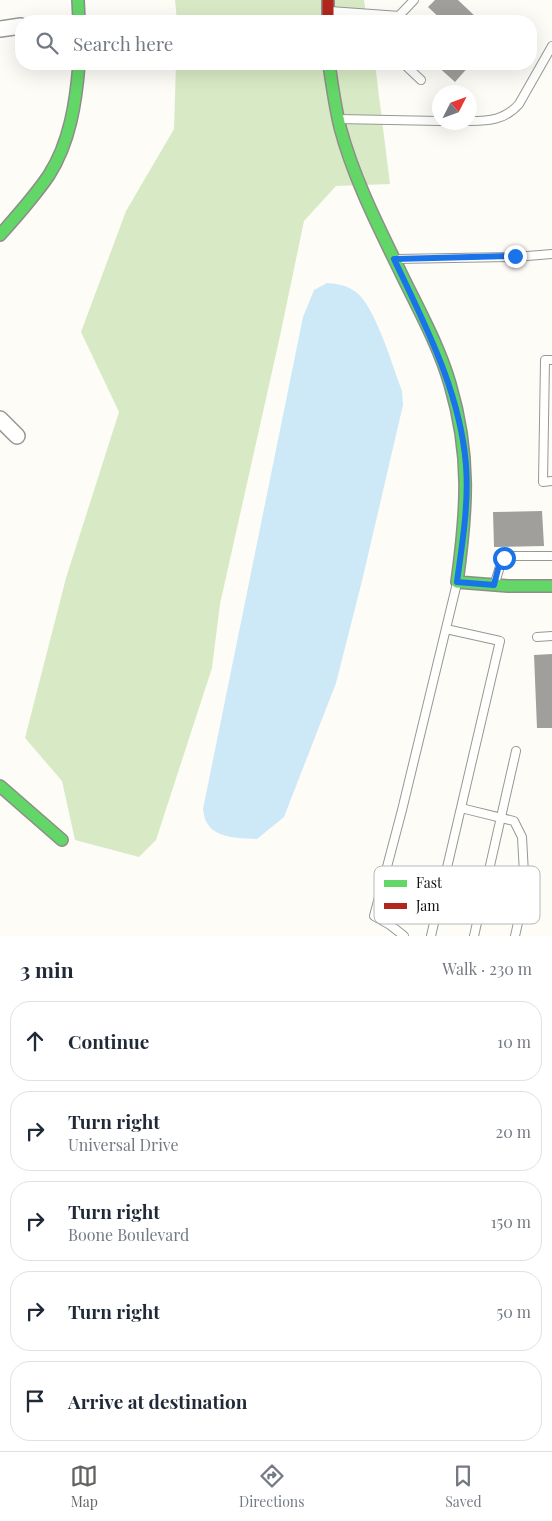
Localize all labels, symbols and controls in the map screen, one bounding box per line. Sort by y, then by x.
search box [15,15,537,70]
icon: search [33,29,61,57]
text: Search here [73,30,173,56]
north arrow [432,85,477,130]
route end [504,245,527,268]
route start [493,547,516,570]
legend [374,866,540,924]
text: Fast [416,873,443,892]
text: Jam [415,896,440,915]
text: 3 min [20,955,74,983]
text: Walk · 230 m [442,958,532,979]
icon: ahead [21,1027,49,1055]
text: Continue [68,1028,149,1054]
text: 10 m [497,1031,531,1052]
text: Turn right [68,1108,160,1134]
icon: right [21,1117,49,1145]
text: 20 m [496,1121,531,1142]
text: Universal Drive [68,1134,179,1155]
text: Turn right [68,1198,160,1224]
icon: right [21,1207,49,1235]
text: 150 m [491,1211,531,1232]
text: Boone Boulevard [68,1224,189,1245]
icon: right [21,1297,49,1325]
text: Turn right [68,1298,160,1324]
text: 50 m [497,1301,531,1322]
icon: arrive [21,1387,49,1415]
text: Arrive at destination [68,1388,248,1414]
tab: Map [70,1462,98,1511]
tab: Directions [239,1462,305,1511]
tab: Saved [445,1462,482,1511]

